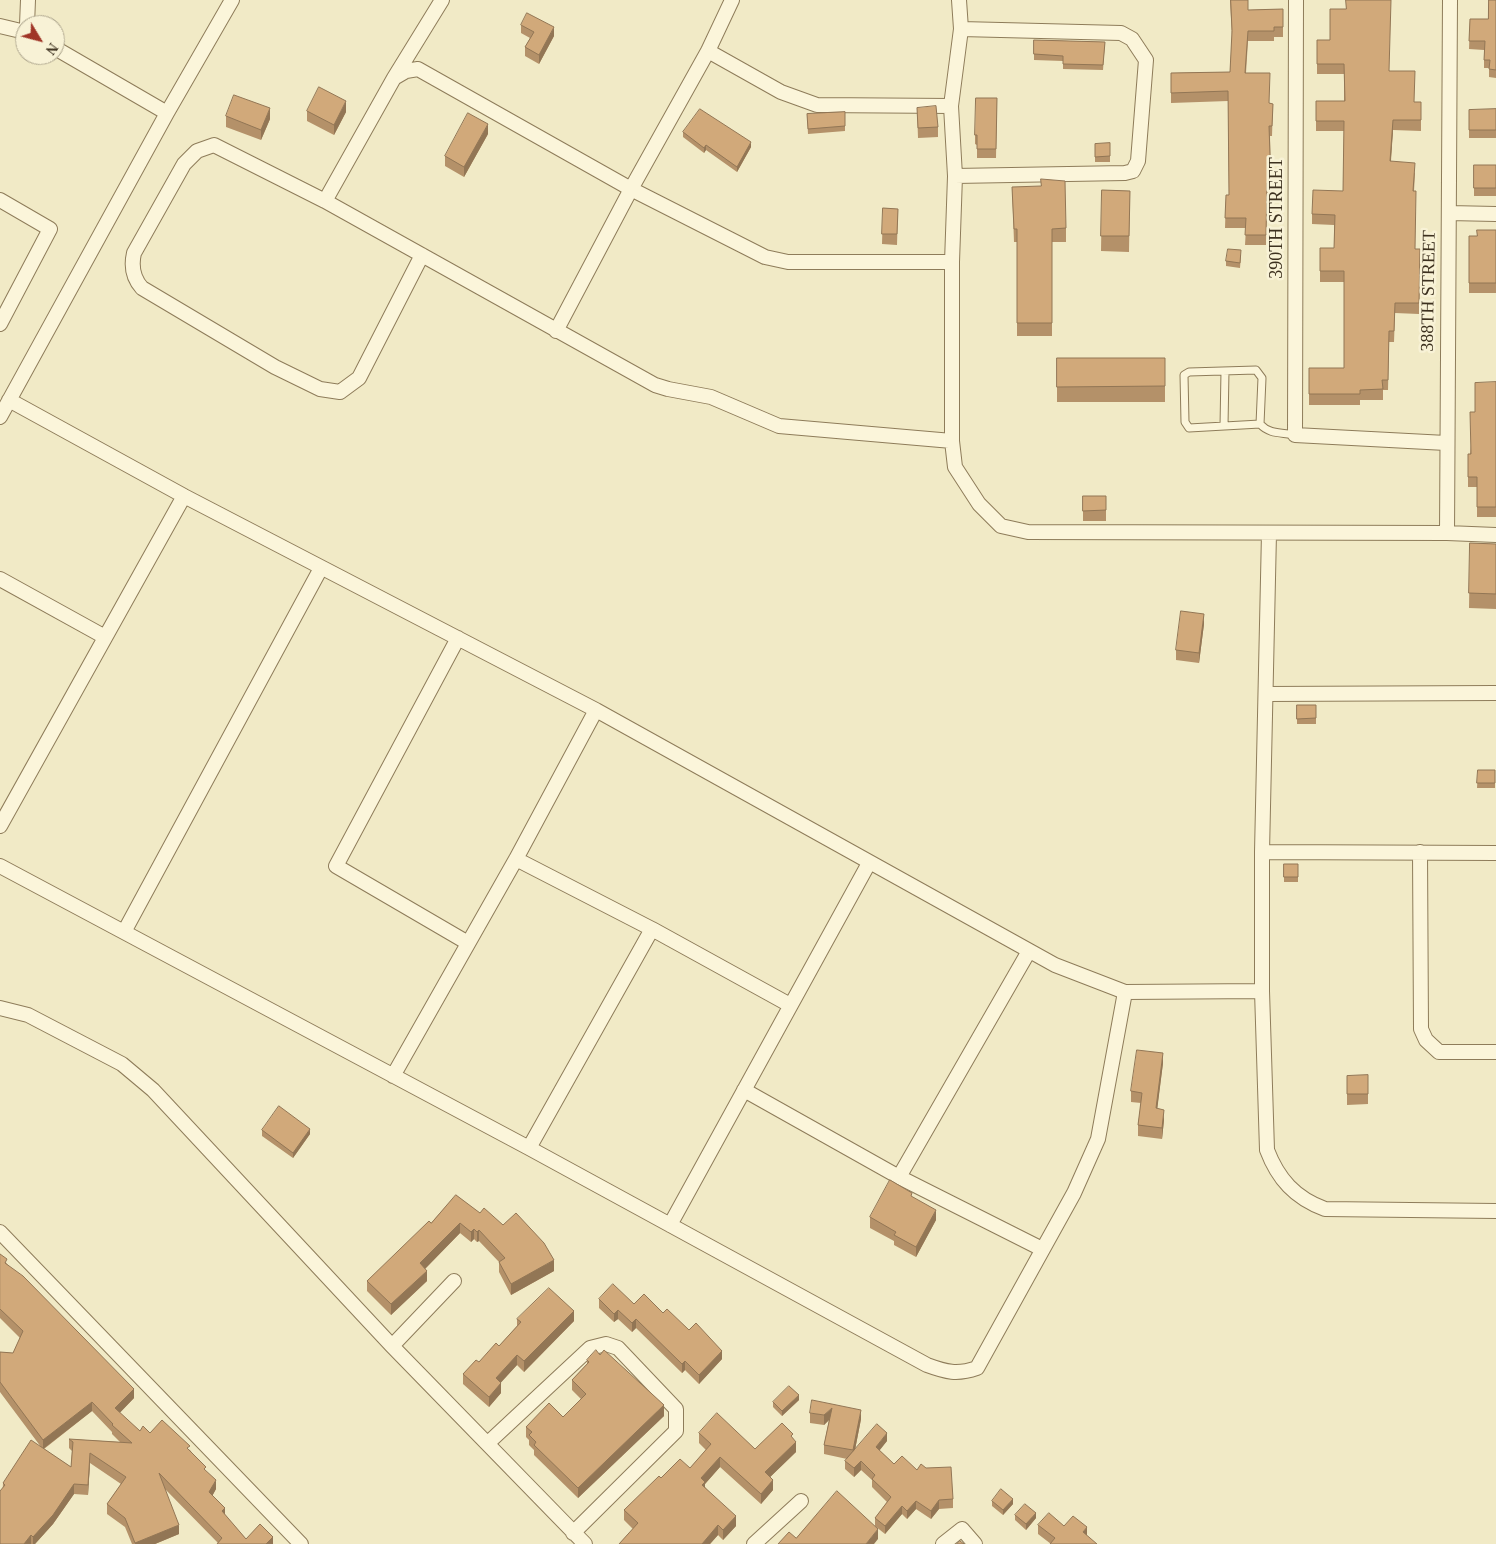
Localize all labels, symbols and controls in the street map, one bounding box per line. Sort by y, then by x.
north arrow [15,15,65,65]
text: N [43,40,61,57]
street label: 390TH STREET [1266,157,1288,279]
street label: 388TH STREET [1417,230,1441,352]

